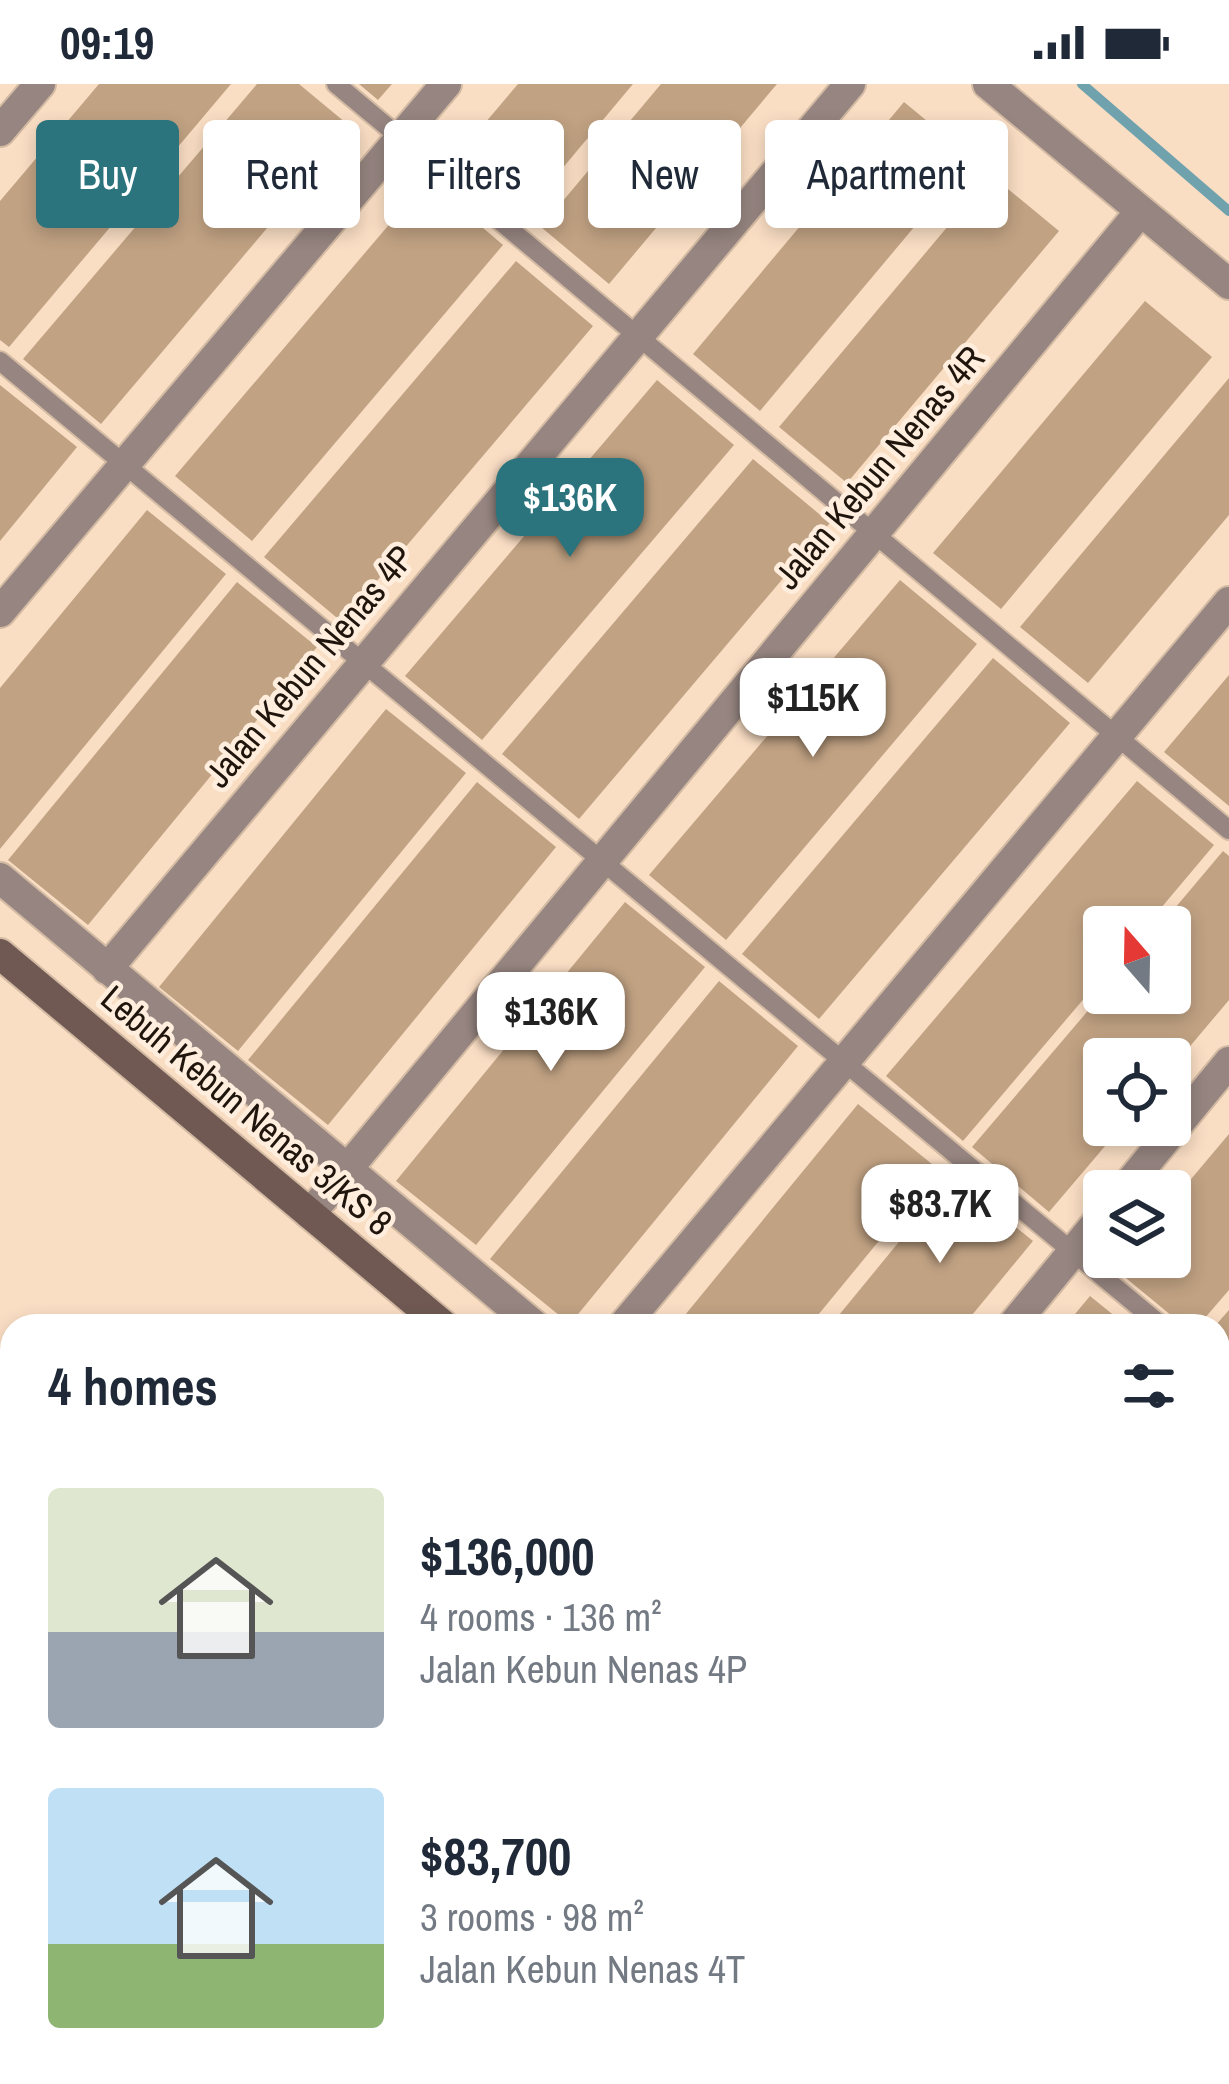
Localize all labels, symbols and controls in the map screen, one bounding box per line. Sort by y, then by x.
text: 09:19 [60,12,154,73]
chip: Buy [36,120,179,228]
chip: Rent [203,120,360,228]
chip: Filters [384,120,564,228]
chip: New [588,120,741,228]
chip: Apartment [765,120,1008,228]
street label: Jalan Kebun Nenas 4R [763,335,995,599]
pin: $136K [486,458,654,560]
text: $136K [523,471,617,523]
street label: Jalan Kebun Nenas 4P [194,535,424,797]
pin: $115K [729,658,897,760]
text: $115K [767,671,859,723]
north arrow [1083,906,1191,1014]
map controls [1083,906,1191,1278]
pin: $136K [467,972,635,1074]
street label: Lebuh Kebun Nenas 3/KS 8 [91,974,403,1246]
text: $136K [504,985,598,1037]
button: locate [1083,1038,1191,1146]
pin: $83.7K [842,1164,1038,1266]
button: layers [1083,1170,1191,1278]
text: $83.7K [888,1177,992,1229]
text: 4 homes [48,1352,218,1421]
icon: filters [1116,1353,1182,1419]
text: $136,000 [420,1522,594,1591]
icon: home [144,1536,288,1680]
text: 4 rooms · 136 m² [420,1591,662,1643]
text: Jalan Kebun Nenas 4P [420,1643,747,1695]
text: $83,700 [420,1822,571,1891]
icon: home [144,1836,288,1980]
text: 3 rooms · 98 m² [420,1891,644,1943]
text: Jalan Kebun Nenas 4T [420,1943,745,1995]

